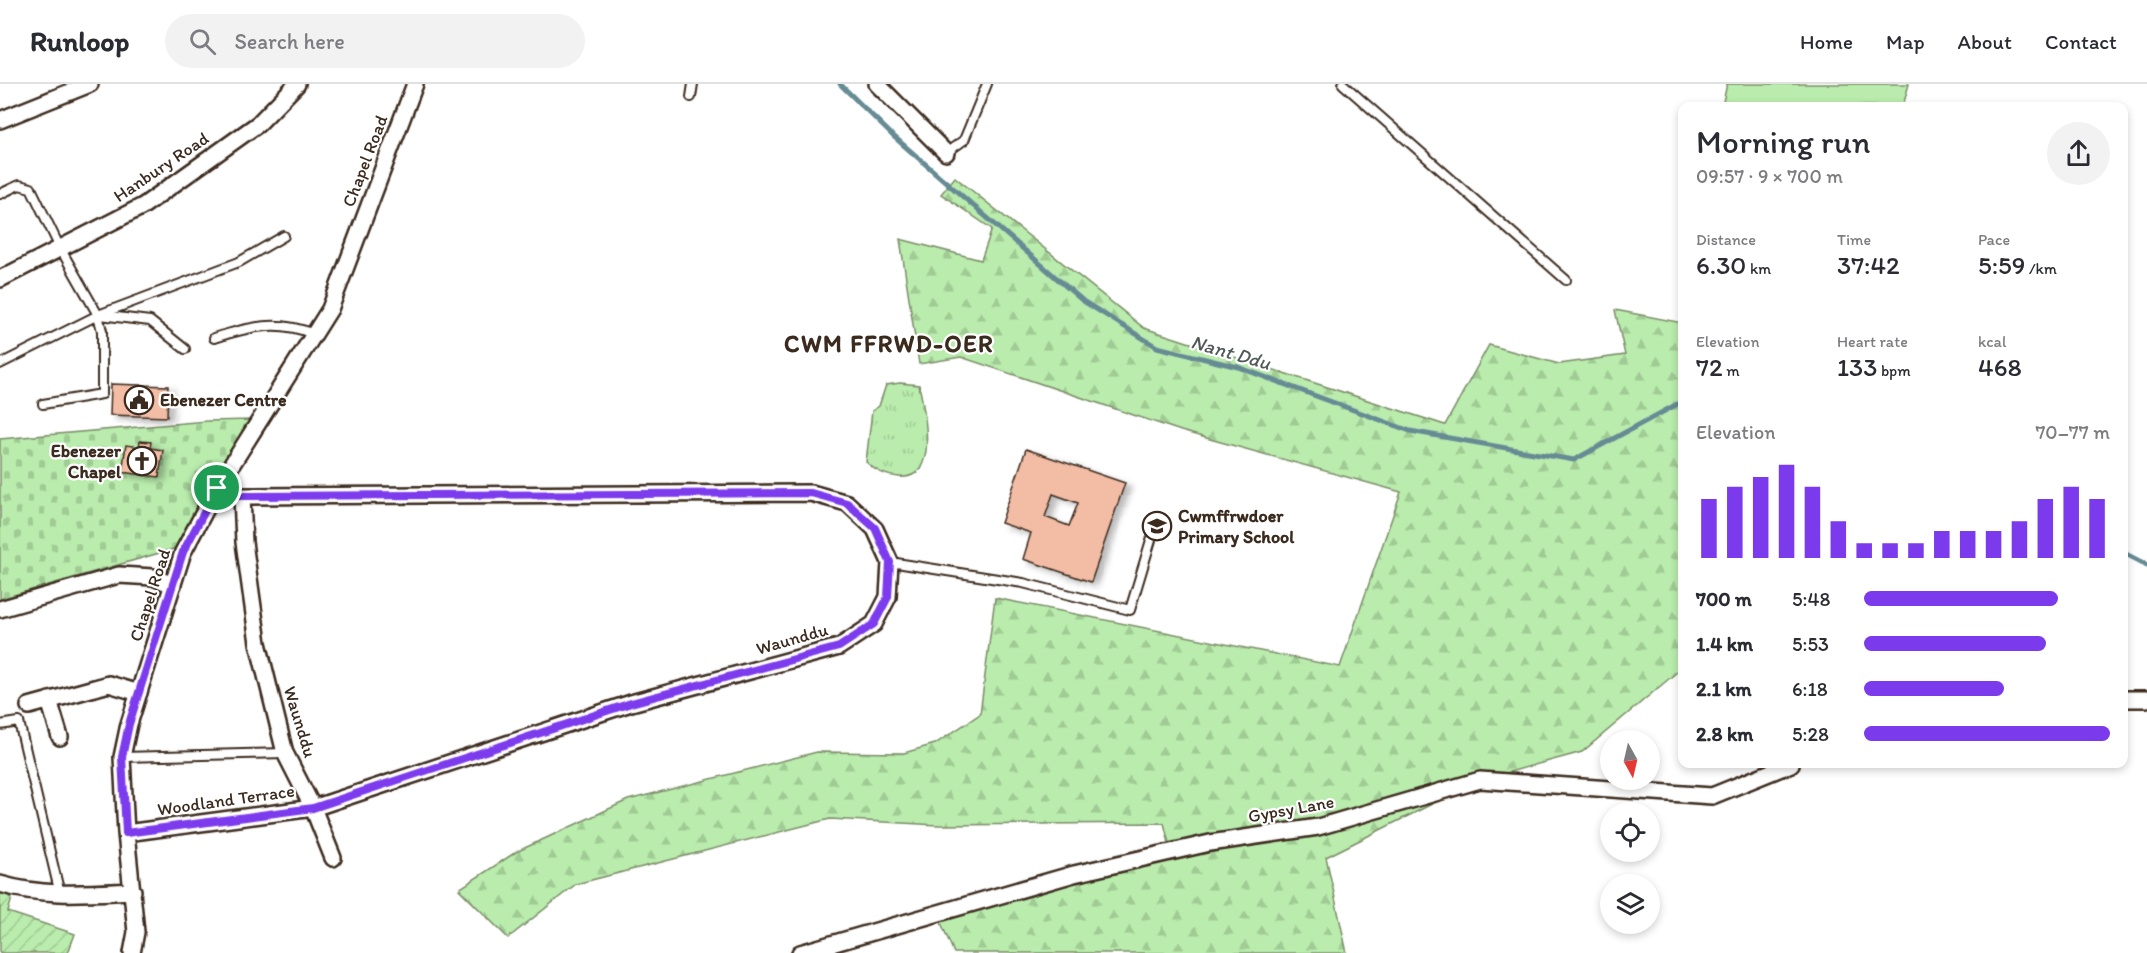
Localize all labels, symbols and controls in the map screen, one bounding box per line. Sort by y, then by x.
search box [165,14,585,68]
text: Runloop [30,24,129,58]
icon: search [186,25,219,58]
text: Search here [234,28,345,55]
text: Home [1800,29,1853,54]
text: Map [1886,29,1925,54]
text: About [1958,29,2012,54]
text: Contact [2045,29,2117,54]
street label: Chapel Road [337,112,393,210]
text: Morning run [1696,122,1871,161]
button: share [2047,122,2110,185]
street label: Hanbury Road [109,127,213,207]
text: 09:57 · 9 × 700 m [1696,164,1843,188]
text: Distance [1696,230,1756,249]
text: Time [1837,230,1871,249]
text: Pace [1978,230,2010,249]
text: 6.30 [1696,249,1746,281]
text: 37:42 [1837,249,1900,281]
text: 5:59 [1978,249,2025,281]
text: km [1746,259,1771,278]
text: /km [2025,259,2057,278]
district label: CWM FFRWD-OER [784,329,994,358]
water label: Nant Ddu [1188,329,1275,375]
text: Elevation [1696,332,1760,351]
text: Heart rate [1837,332,1908,351]
text: kcal [1978,332,2006,351]
text: 72 [1696,351,1723,383]
text: 133 [1837,351,1877,383]
text: 468 [1978,351,2022,383]
text: m [1723,361,1740,380]
text: bpm [1877,361,1911,380]
public building icon: Ebenezer Centre [123,384,155,416]
place label: Ebenezer Centre [160,389,287,411]
text: Elevation [1696,420,1775,444]
text: 70–77 m [2035,420,2110,444]
place label: Ebenezer Chapel [51,440,122,483]
church icon: Ebenezer Chapel [126,445,158,477]
pin [191,462,242,513]
icon: arrive [200,471,233,504]
place label: Cwmffrwdoer Primary School [1178,505,1295,548]
school or university icon: Cwmffrwdoer Primary School [1141,510,1173,542]
street label: Chapel Road [125,546,175,644]
text: 700 m [1696,587,1752,611]
text: 5:48 [1792,587,1830,611]
street label: Waunddu [754,618,830,660]
text: 1.4 km [1696,632,1753,656]
text: 5:53 [1792,632,1829,656]
text: 2.1 km [1696,677,1752,701]
text: 6:18 [1792,677,1828,701]
street label: Waunddu [279,684,321,760]
text: 2.8 km [1696,722,1753,746]
text: 5:28 [1792,722,1829,746]
north arrow [1600,730,1660,790]
map controls [1600,730,1660,934]
street label: Woodland Terrace [156,779,296,821]
street label: Gypsy Lane [1246,791,1336,827]
button: locate [1600,802,1660,862]
button: layers [1600,874,1660,934]

